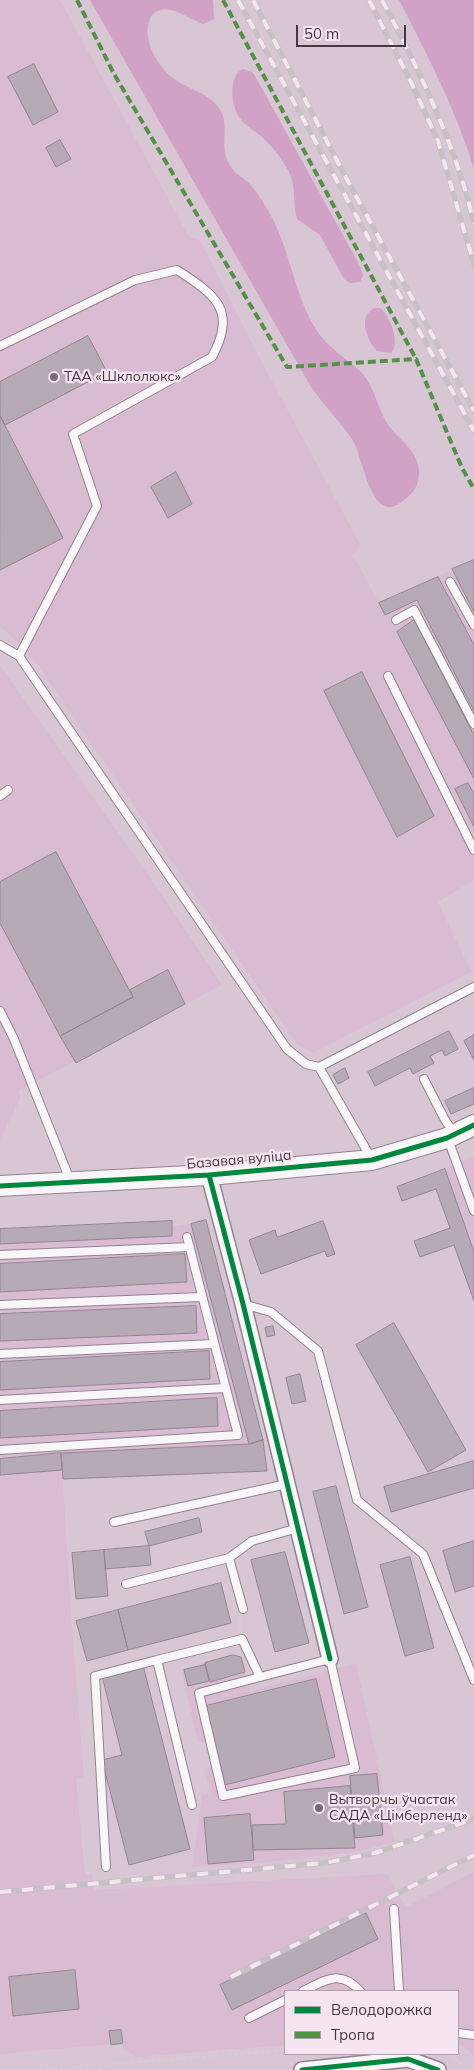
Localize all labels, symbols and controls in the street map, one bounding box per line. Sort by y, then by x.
scale bar [299,15,409,47]
text: 50 m [304,24,339,43]
place label: ТАА «Шклолюкс» [64,369,181,385]
marker: ТАА «Шклолюкс» [48,371,60,383]
street label: Базавая вуліца [186,1147,292,1173]
place label: Вытворчы ўчастак САДА «Цімберленд» [329,1792,468,1824]
marker: Вытворчы ўчастак САДА «Цімберленд» [313,1802,325,1814]
legend [284,1990,459,2055]
text: Велодорожка [331,2000,432,2019]
text: Тропа [331,2025,375,2044]

